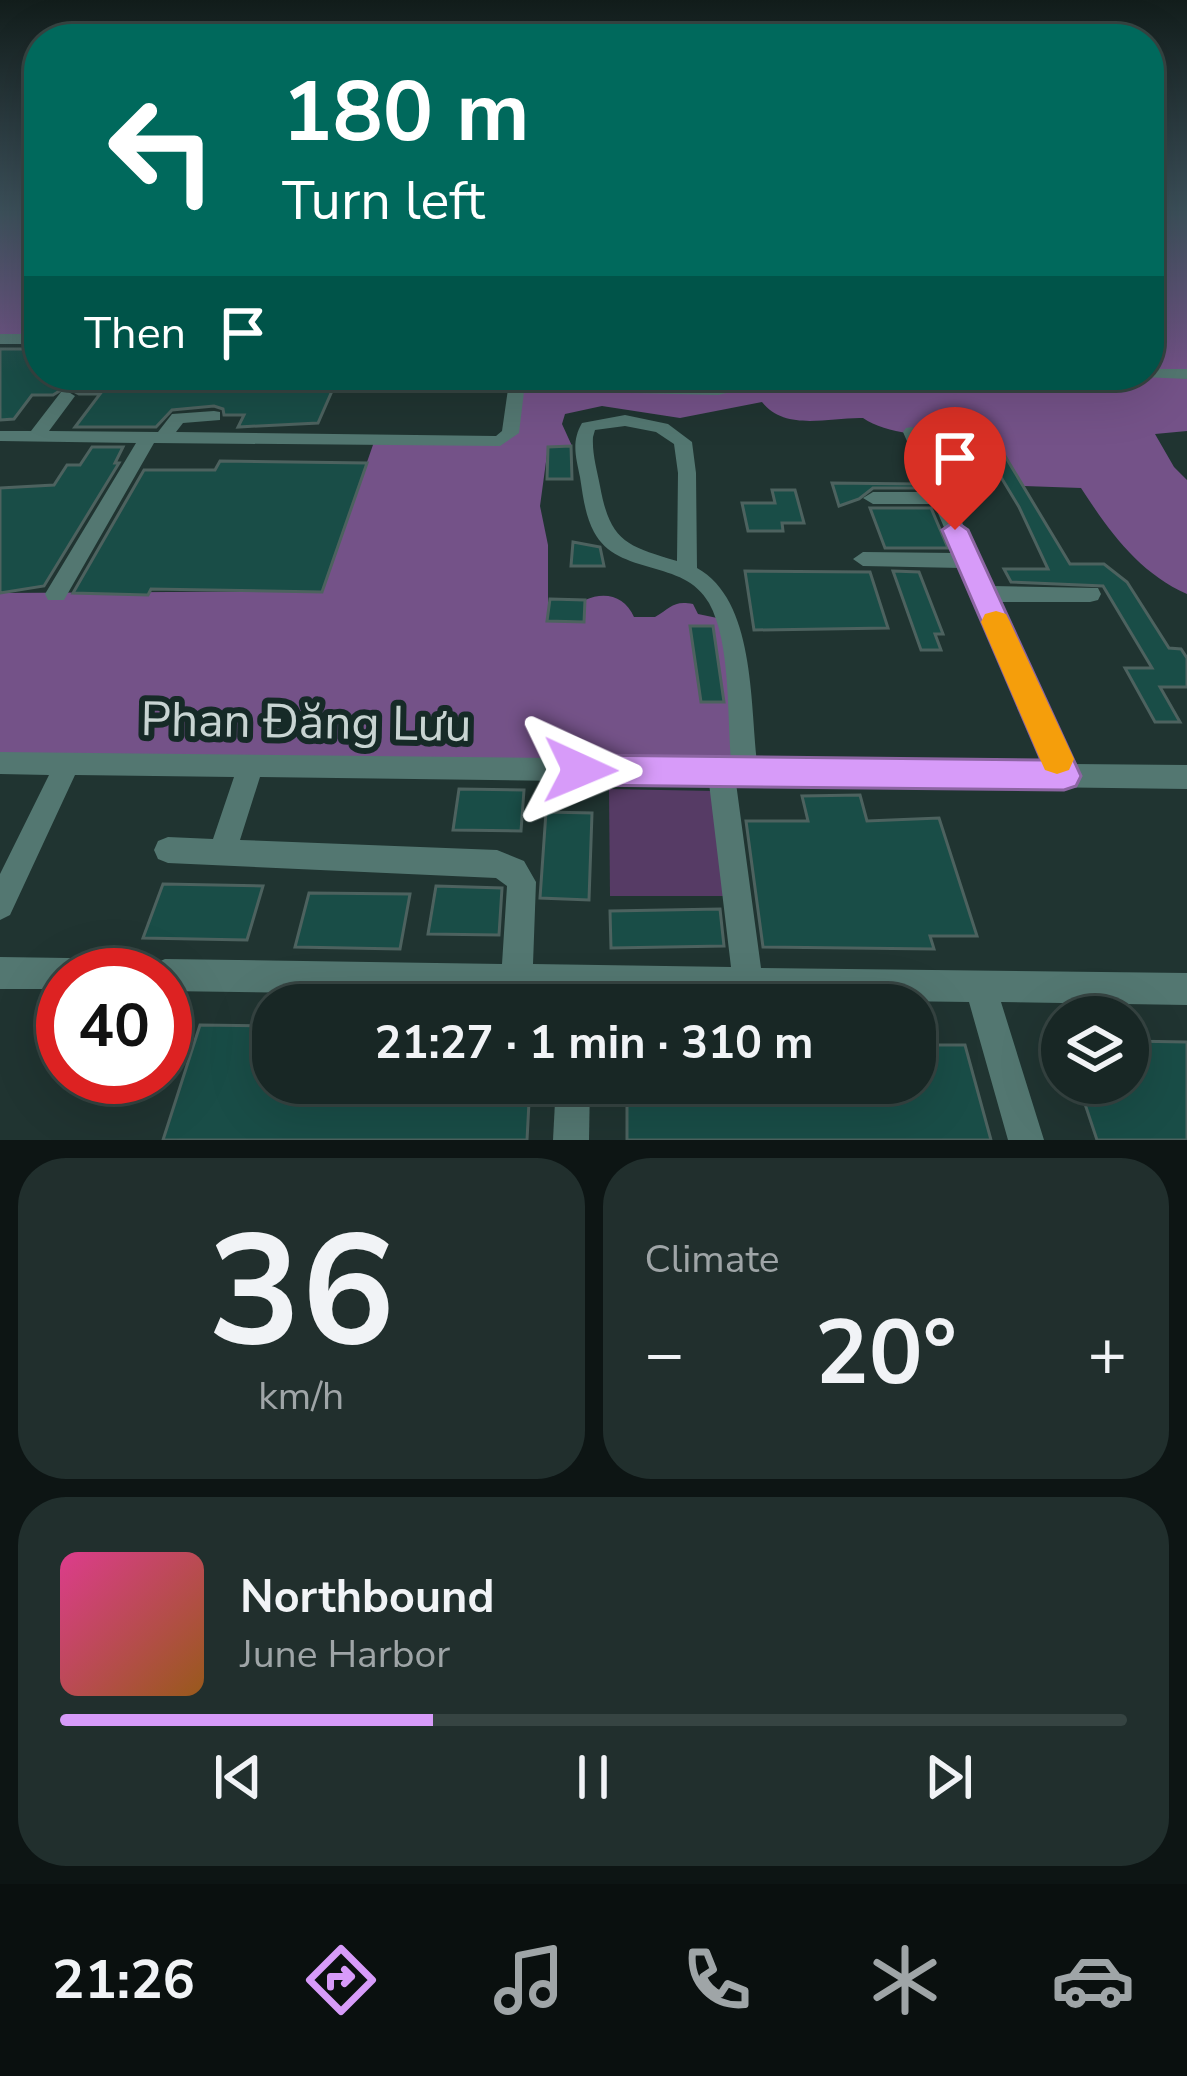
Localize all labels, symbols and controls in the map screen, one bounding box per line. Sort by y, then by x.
text: 180 m [282,55,530,170]
icon: left [84,72,240,228]
text: Turn left [282,164,485,238]
icon: arrive [210,300,276,366]
text: Then [84,303,186,364]
pin [904,407,1006,530]
icon: arrive [922,425,988,491]
street label: Phan Đăng Lưu [140,686,472,758]
position arrow [517,707,643,833]
speed limit sign: 40 [36,948,192,1104]
map controls [1041,996,1149,1104]
button: layers [1041,996,1149,1104]
text: 21:27 · 1 min · 310 m [374,1013,814,1074]
text: 36 [208,1185,395,1398]
text: Climate [645,1233,780,1286]
text: 20° [815,1292,957,1415]
text: − [645,1309,684,1399]
text: + [1087,1309,1127,1399]
text: km/h [258,1370,344,1423]
text: Northbound [240,1567,494,1628]
text: June Harbor [240,1628,450,1681]
icon: previous [205,1744,271,1810]
icon: pause [560,1744,626,1810]
icon: next [916,1744,982,1810]
icon: directions [299,1938,383,2022]
icon: music [487,1938,571,2022]
icon: phone [675,1938,759,2022]
icon: climate [863,1938,947,2022]
icon: car [1051,1938,1135,2022]
text: 21:26 [52,1943,195,2017]

